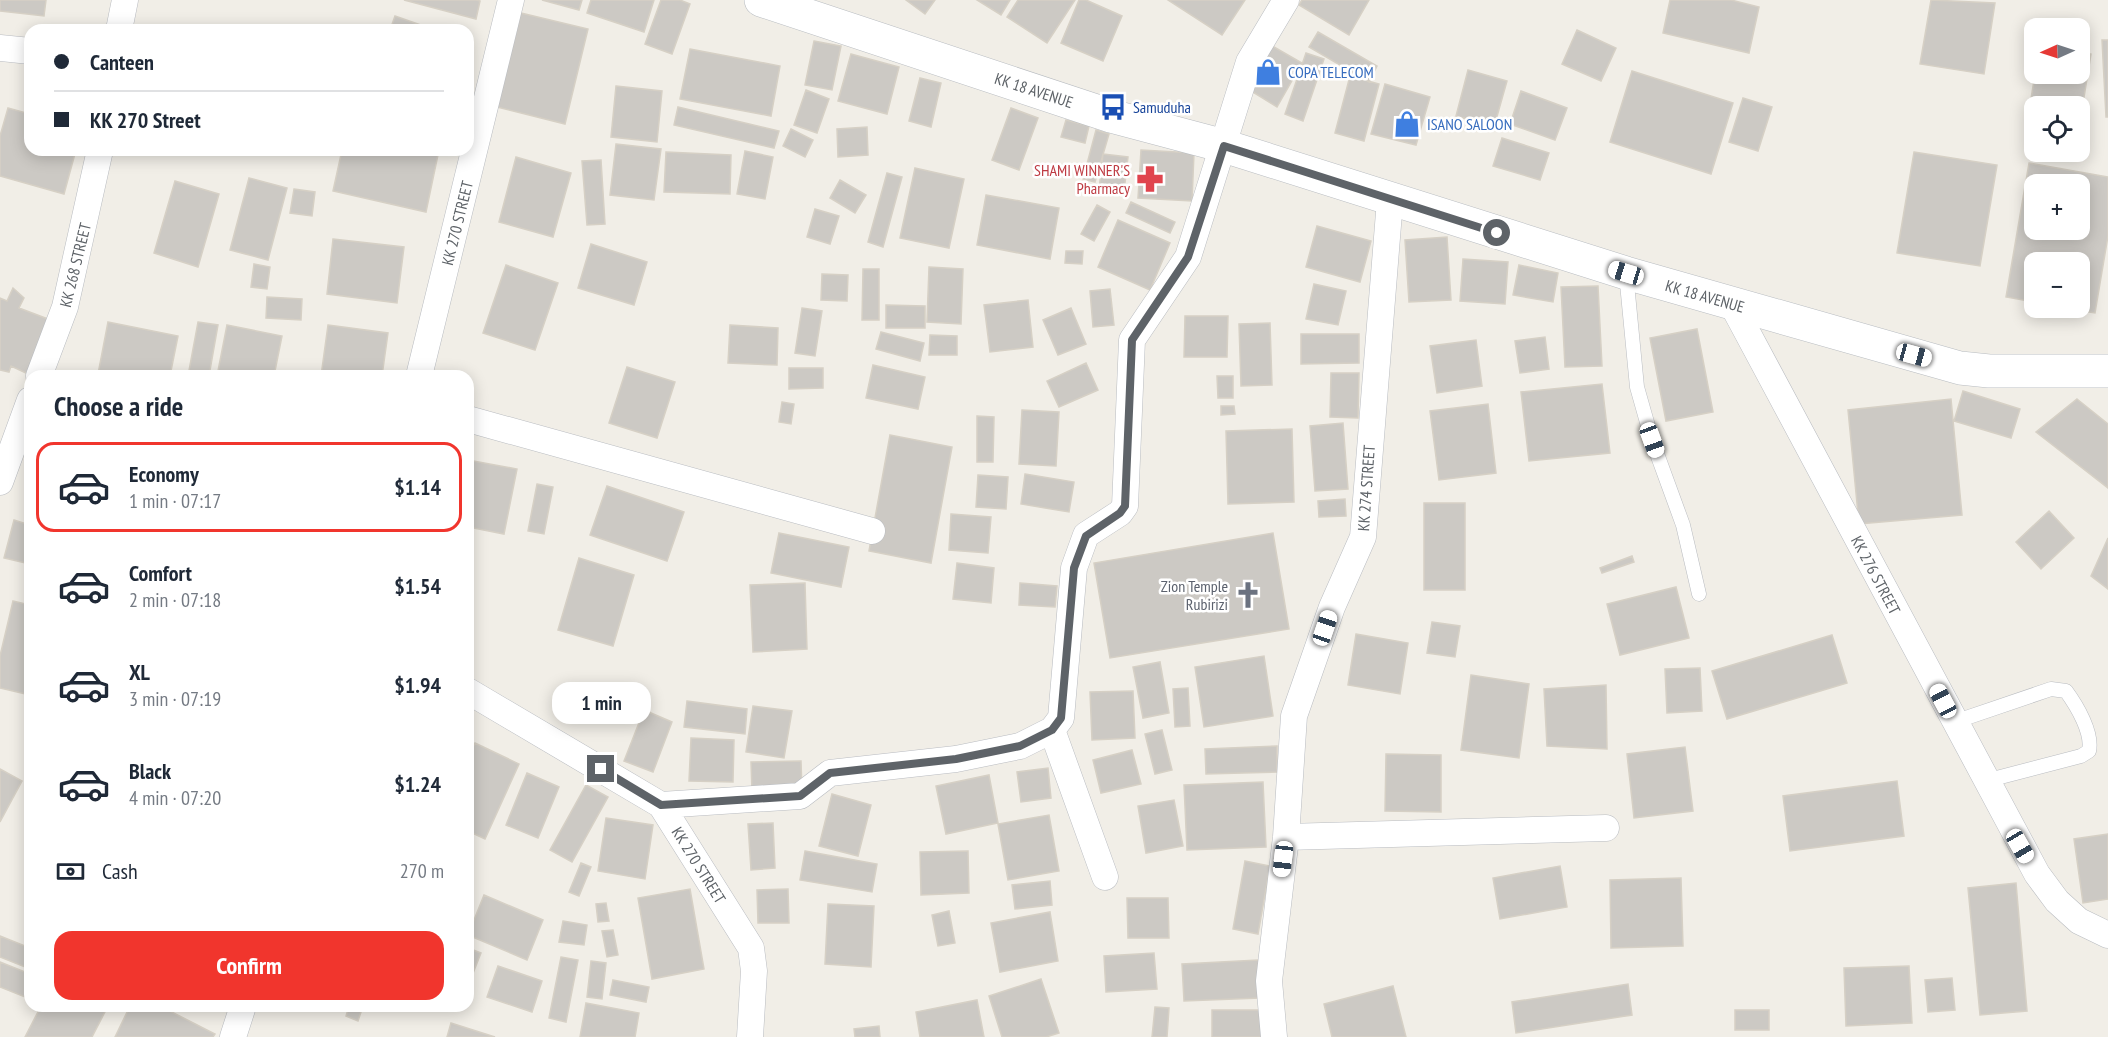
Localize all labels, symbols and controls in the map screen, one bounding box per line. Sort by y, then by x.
north arrow [2024,18,2090,84]
map controls [2024,18,2090,318]
text: Canteen [90,48,154,76]
shop icon: COPA TELECOM [1253,57,1283,87]
place label: COPA TELECOM [1288,62,1374,82]
street label: KK 18 AVENUE [992,68,1076,112]
bus stop icon: Samuduha [1098,92,1128,122]
button: locate [2024,96,2090,162]
place label: Samuduha [1133,97,1191,117]
text: KK 270 Street [90,106,201,134]
shop icon: ISANO SALOON [1392,109,1422,139]
place label: ISANO SALOON [1427,114,1512,134]
place label: SHAMI WINNER'S Pharmacy [1034,160,1130,198]
pharmacy icon: SHAMI WINNER'S Pharmacy [1135,164,1165,194]
button: + [2024,174,2090,240]
street label: KK 270 STREET [437,179,477,267]
route start [1483,219,1510,246]
street label: KK 268 STREET [55,221,95,309]
button: − [2024,252,2090,318]
car [1606,259,1646,287]
street label: KK 18 AVENUE [1663,275,1747,317]
car [1894,342,1934,368]
text: Choose a ride [54,389,183,423]
car [1637,420,1667,460]
street label: KK 274 STREET [1353,444,1379,532]
icon: car [57,460,111,514]
text: Economy [129,460,199,488]
text: $1.14 [394,473,441,501]
text: 1 min · 07:17 [129,488,221,514]
street label: KK 276 STREET [1847,532,1905,618]
icon: car [57,559,111,613]
text: Comfort [129,559,192,587]
text: $1.54 [394,572,441,600]
place label: Zion Temple Rubirizi [1161,576,1228,614]
church icon: Zion Temple Rubirizi [1233,580,1263,610]
text: 2 min · 07:18 [129,587,221,613]
car [1311,608,1339,648]
icon: car [57,658,111,712]
text: XL [129,658,150,686]
text: $1.94 [394,671,441,699]
car [1927,681,1959,721]
callout: 1 min [552,682,650,724]
text: 3 min · 07:19 [129,686,221,712]
text: 1 min [581,690,622,716]
route end [587,755,614,782]
icon: car [57,757,111,811]
text: Black [129,757,171,785]
text: $1.24 [394,770,441,798]
text: 4 min · 07:20 [129,785,221,811]
street label: KK 270 STREET [668,823,730,907]
car [2003,826,2037,866]
car [1272,840,1294,878]
icon: cash [54,855,87,888]
text: Cash [102,857,138,885]
text: 270 m [400,858,444,884]
button: Confirm [54,931,444,1000]

